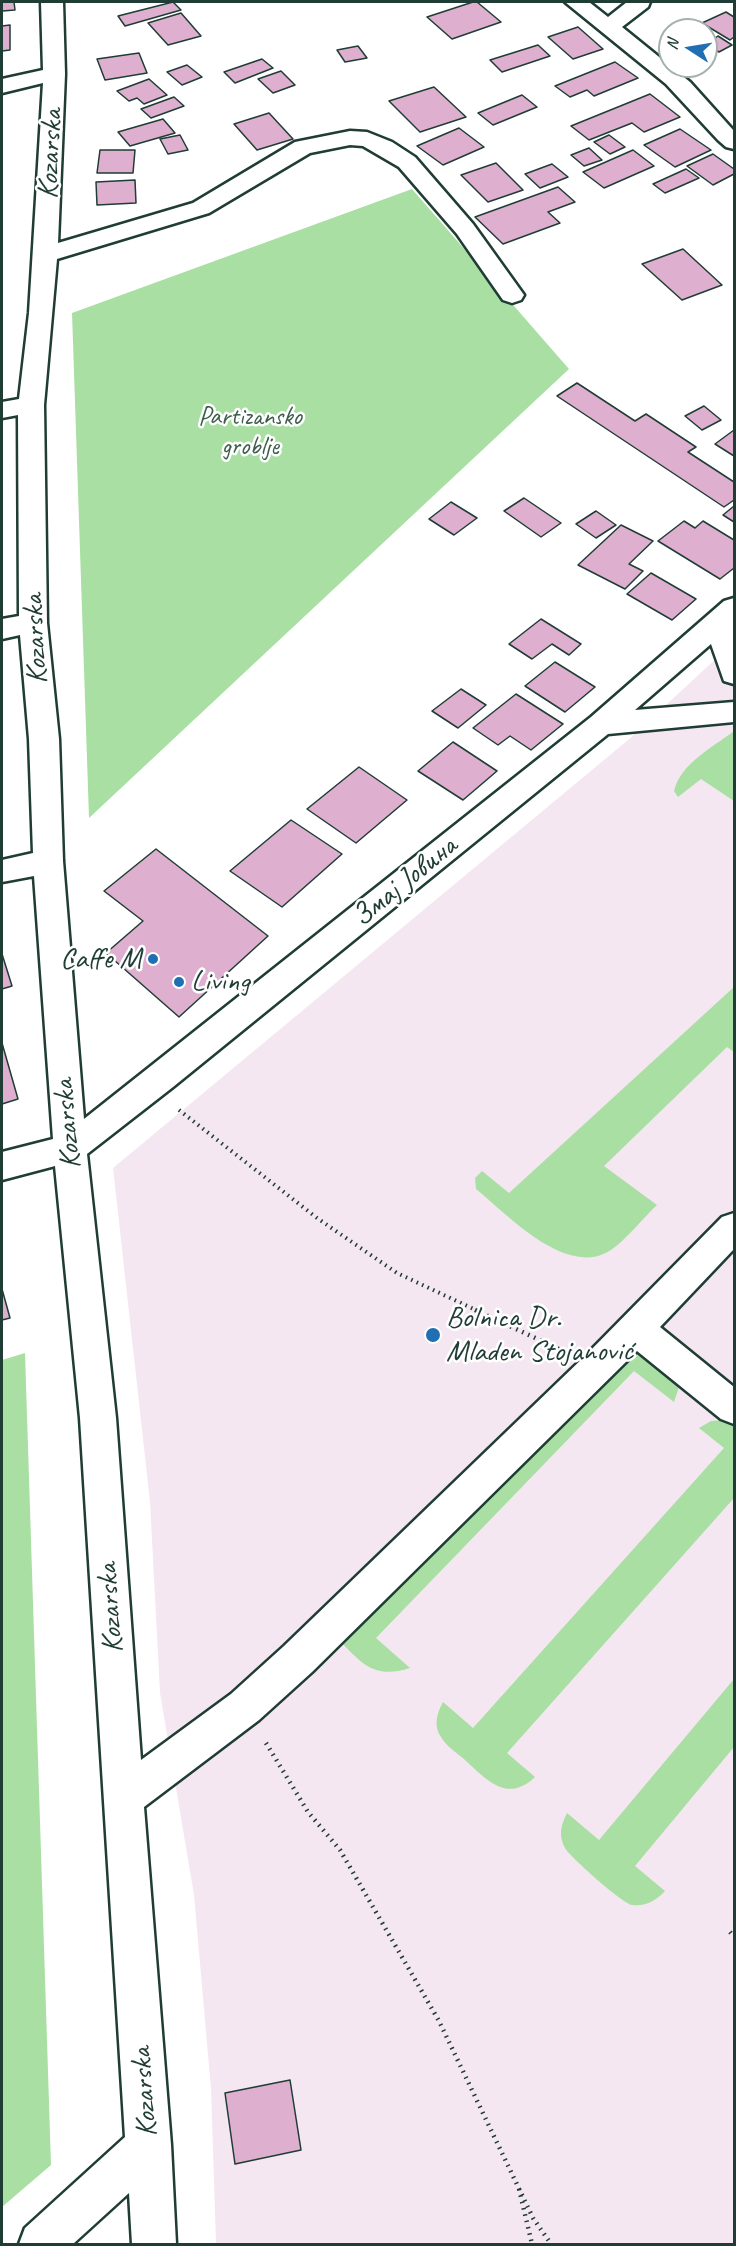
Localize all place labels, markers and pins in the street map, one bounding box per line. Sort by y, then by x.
place label: Caffe M [60,941,141,977]
marker: Caffe M [146,952,160,966]
place label: Living [191,964,250,1000]
marker: Living [172,975,186,989]
place label: Bolnica Dr. Mladen Stojanović [446,1300,633,1370]
marker: Bolnica Dr. Mladen Stojanović [424,1326,442,1344]

